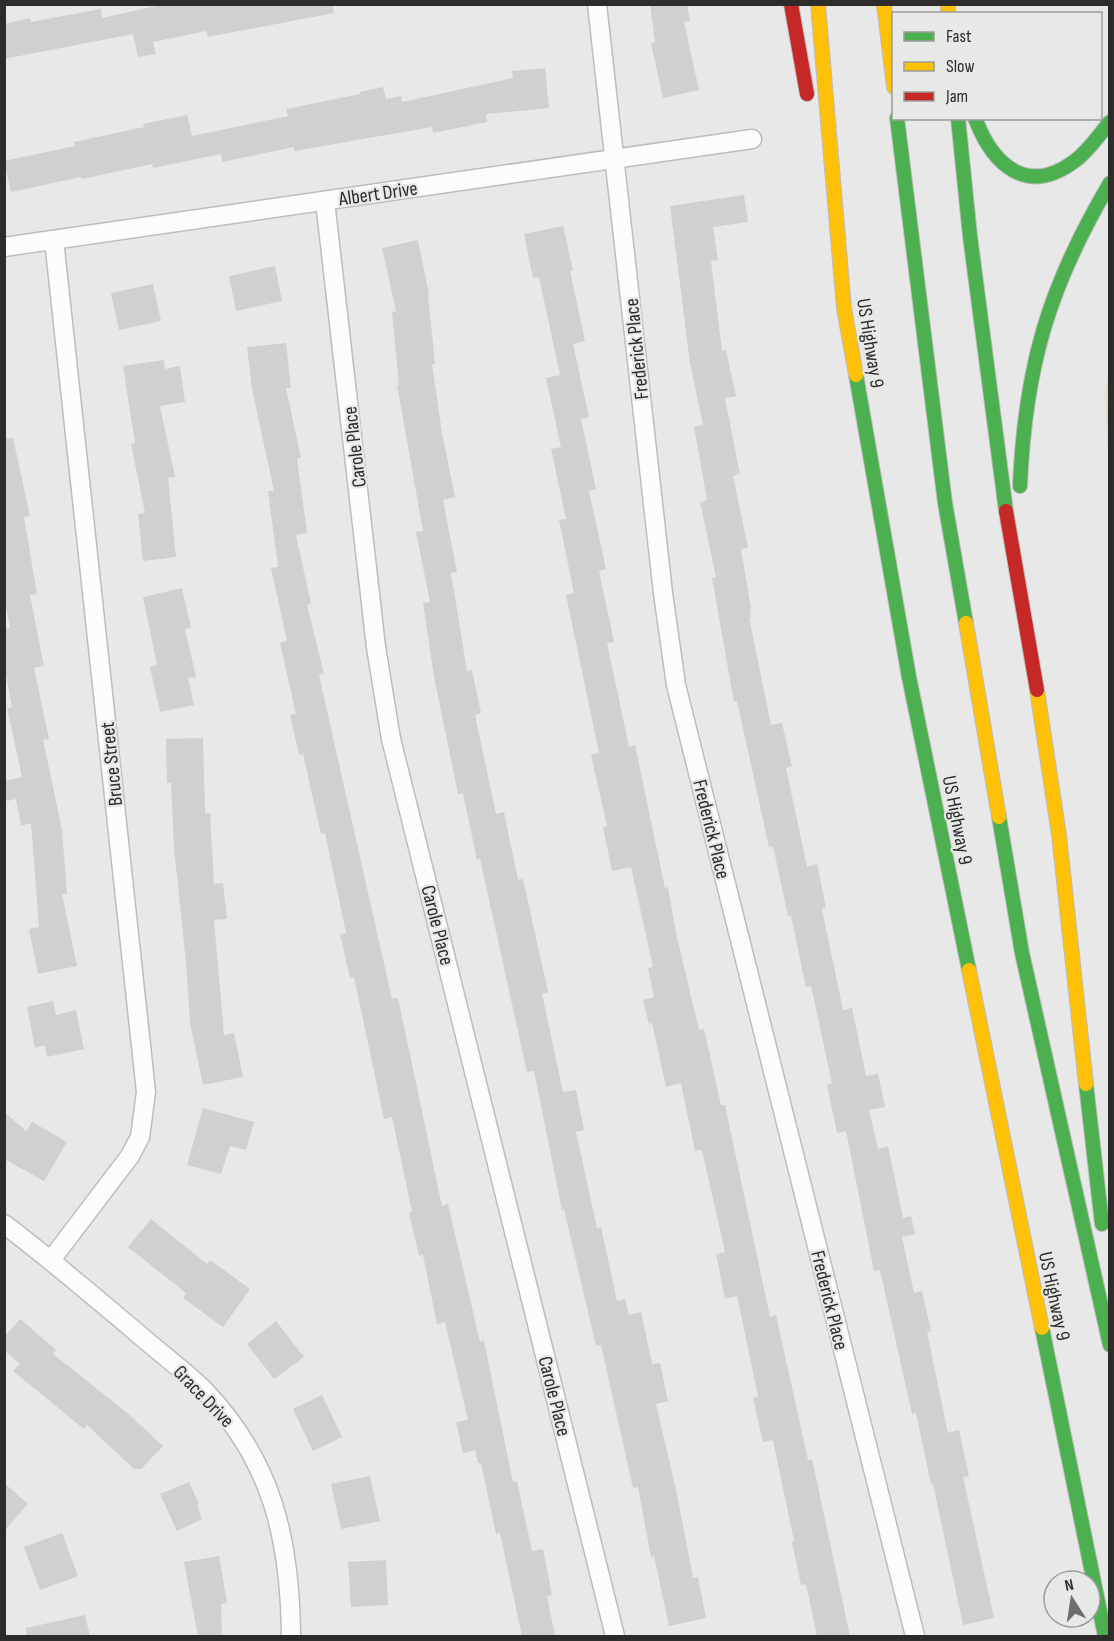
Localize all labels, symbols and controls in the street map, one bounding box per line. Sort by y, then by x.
legend [892,12,1102,120]
text: Fast [946,26,972,47]
text: Slow [946,56,975,77]
text: Jam [945,86,968,107]
street label: Albert Drive [336,177,419,212]
street label: Frederick Place [620,297,654,401]
street label: US Highway 9 [851,297,889,390]
street label: Carole Place [338,405,372,489]
street label: Bruce Street [96,721,128,807]
street label: US Highway 9 [937,774,977,867]
street label: Frederick Place [687,777,735,881]
street label: Carole Place [416,883,459,968]
street label: Frederick Place [805,1248,853,1352]
street label: US Highway 9 [1033,1250,1075,1343]
street label: Carole Place [533,1354,576,1439]
street label: Grace Drive [168,1361,239,1433]
north arrow [1042,1569,1102,1629]
text: N [1063,1576,1075,1596]

